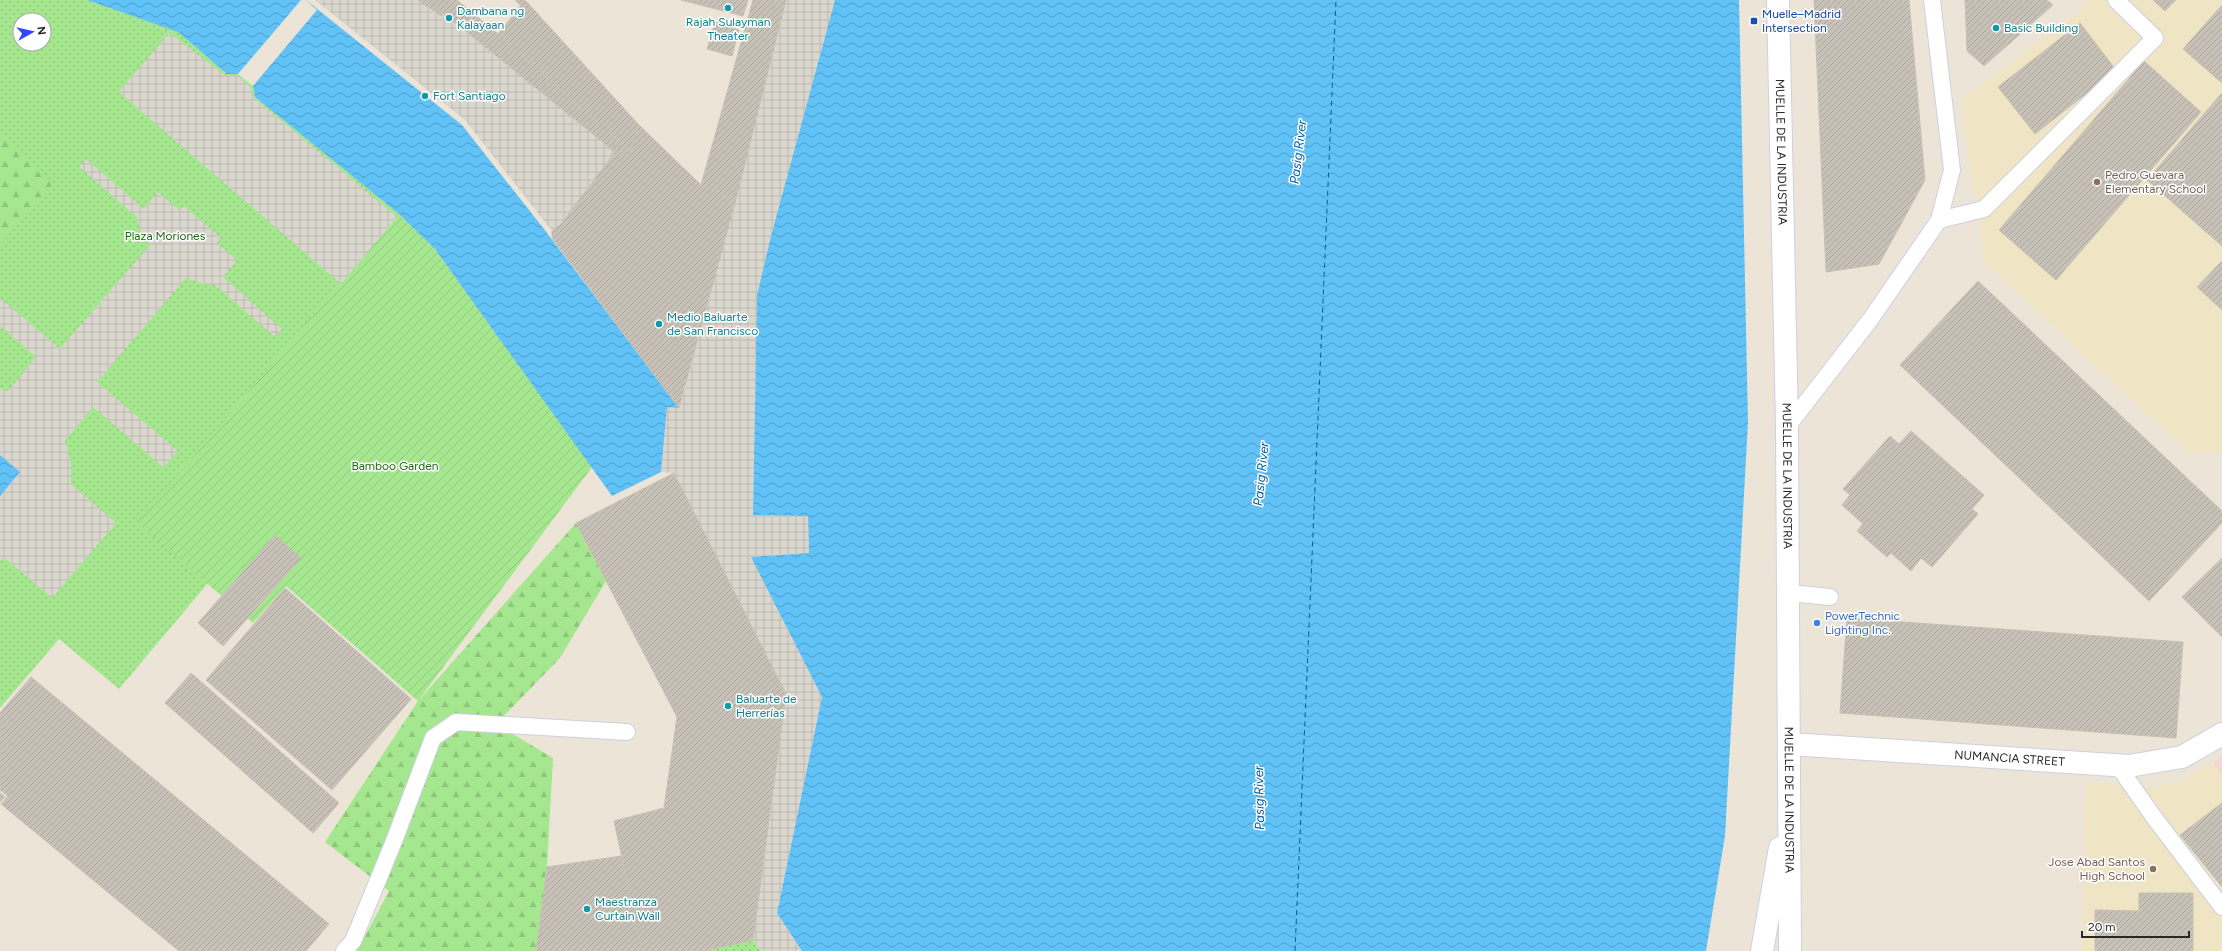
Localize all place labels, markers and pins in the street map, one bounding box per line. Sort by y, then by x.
marker: Rajah Sulayman Theater [723,3,733,13]
place label: Dambana ng Kalayaan [457,4,524,32]
place label: Muelle–Madrid Intersection [1762,7,1841,35]
marker: Dambana ng Kalayaan [444,13,454,23]
place label: Rajah Sulayman Theater [686,15,771,43]
marker: Muelle–Madrid Intersection [1749,16,1759,26]
place label: Basic Building [2004,21,2078,35]
marker: Basic Building [1991,23,2001,33]
place label: Fort Santiago [433,89,506,103]
marker: Fort Santiago [420,91,430,101]
place label: Pedro Guevara Elementary School [2105,168,2206,196]
marker: Pedro Guevara Elementary School [2092,177,2102,187]
place label: Medio Baluarte de San Francisco [667,310,758,338]
marker: Medio Baluarte de San Francisco [654,319,664,329]
place label: PowerTechnic Lighting Inc. [1825,609,1901,637]
marker: PowerTechnic Lighting Inc. [1812,618,1822,628]
place label: Baluarte de Herrerías [736,692,797,720]
marker: Baluarte de Herrerías [723,701,733,711]
place label: Jose Abad Santos High School [2048,855,2145,883]
marker: Jose Abad Santos High School [2148,864,2158,874]
place label: Maestranza Curtain Wall [595,895,660,923]
marker: Maestranza Curtain Wall [582,904,592,914]

